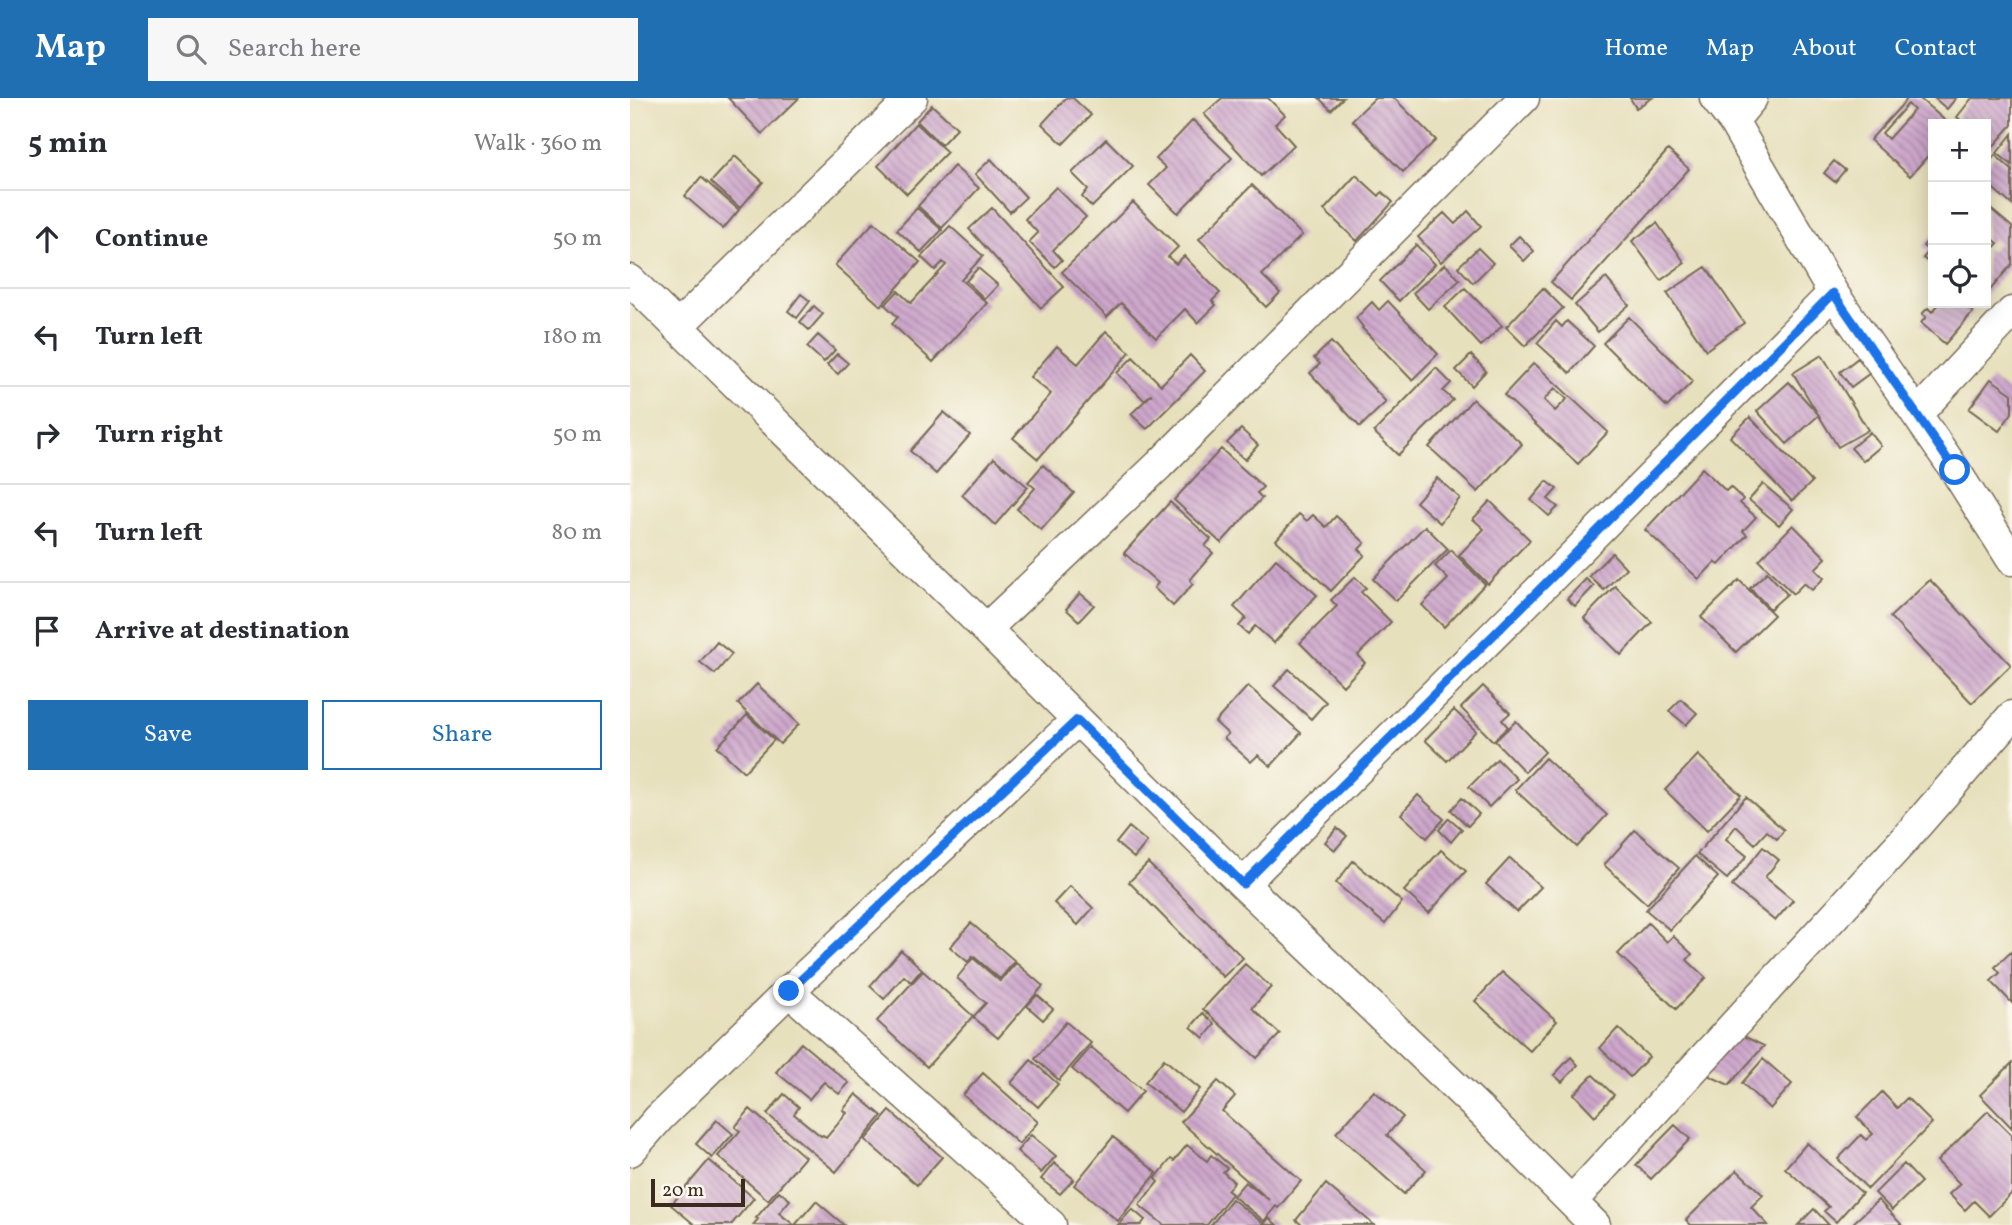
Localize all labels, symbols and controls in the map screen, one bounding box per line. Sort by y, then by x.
search box [148,18,638,81]
text: Map [35,26,106,72]
icon: search [172,30,210,68]
text: Search here [228,31,361,67]
text: Home [1604,32,1668,66]
text: Map [1706,32,1754,66]
text: About [1792,32,1857,66]
text: Contact [1895,32,1977,66]
map controls [1928,119,1991,308]
button: + [1928,119,1991,182]
text: 5 min [28,123,108,165]
text: Walk · 360 m [474,128,602,160]
button: − [1928,182,1991,245]
icon: ahead [28,220,66,258]
text: Continue [95,221,208,257]
text: 50 m [553,223,602,255]
button: locate [1928,245,1991,308]
icon: left [28,318,66,356]
text: Turn left [95,319,203,355]
text: 180 m [543,321,602,353]
icon: right [28,416,66,454]
text: Turn right [95,417,223,453]
text: 50 m [553,419,602,451]
route start [1939,454,1970,485]
icon: left [28,514,66,552]
text: Turn left [95,515,203,551]
text: 80 m [552,517,602,549]
icon: arrive [28,612,66,650]
text: Arrive at destination [95,613,350,649]
button: Save [28,700,308,770]
button: Share [322,700,602,770]
route end [773,975,804,1006]
scale bar [651,1176,746,1208]
text: 20 m [662,1178,704,1204]

